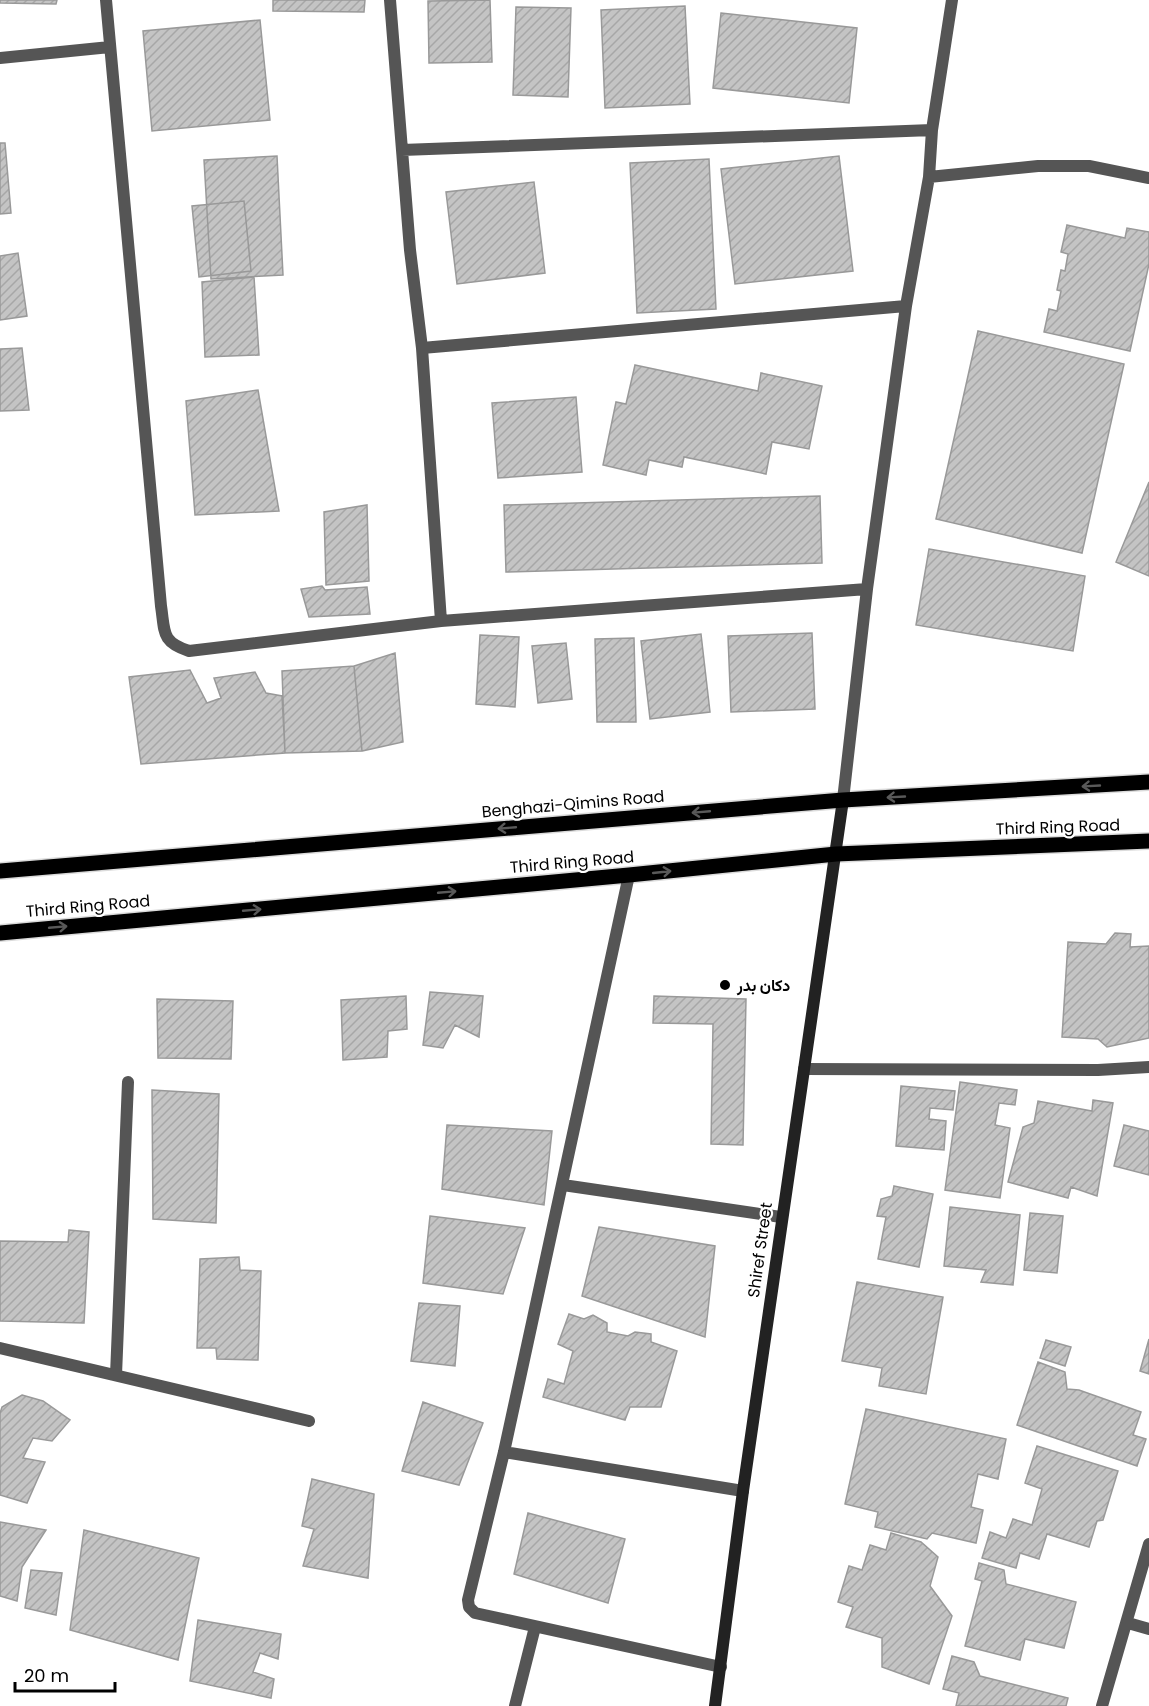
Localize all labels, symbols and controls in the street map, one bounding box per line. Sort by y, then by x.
one-way arrow [1081,780,1101,791]
street label: Benghazi-Qimins Road [481,785,665,823]
one-way arrow [886,791,906,802]
one-way arrow [692,807,712,818]
street label: Third Ring Road [995,813,1121,841]
one-way arrow [498,823,518,834]
street label: Third Ring Road [509,845,635,879]
one-way arrow [651,866,671,877]
one-way arrow [436,886,456,897]
street label: Third Ring Road [25,889,151,923]
one-way arrow [242,904,262,915]
one-way arrow [48,921,68,932]
place label: دكان بدر [736,974,790,997]
marker: دكان بدر [718,978,732,992]
street label: Shiref Street [742,1201,778,1299]
scale bar [15,1655,116,1693]
text: 20 m [24,1663,69,1688]

